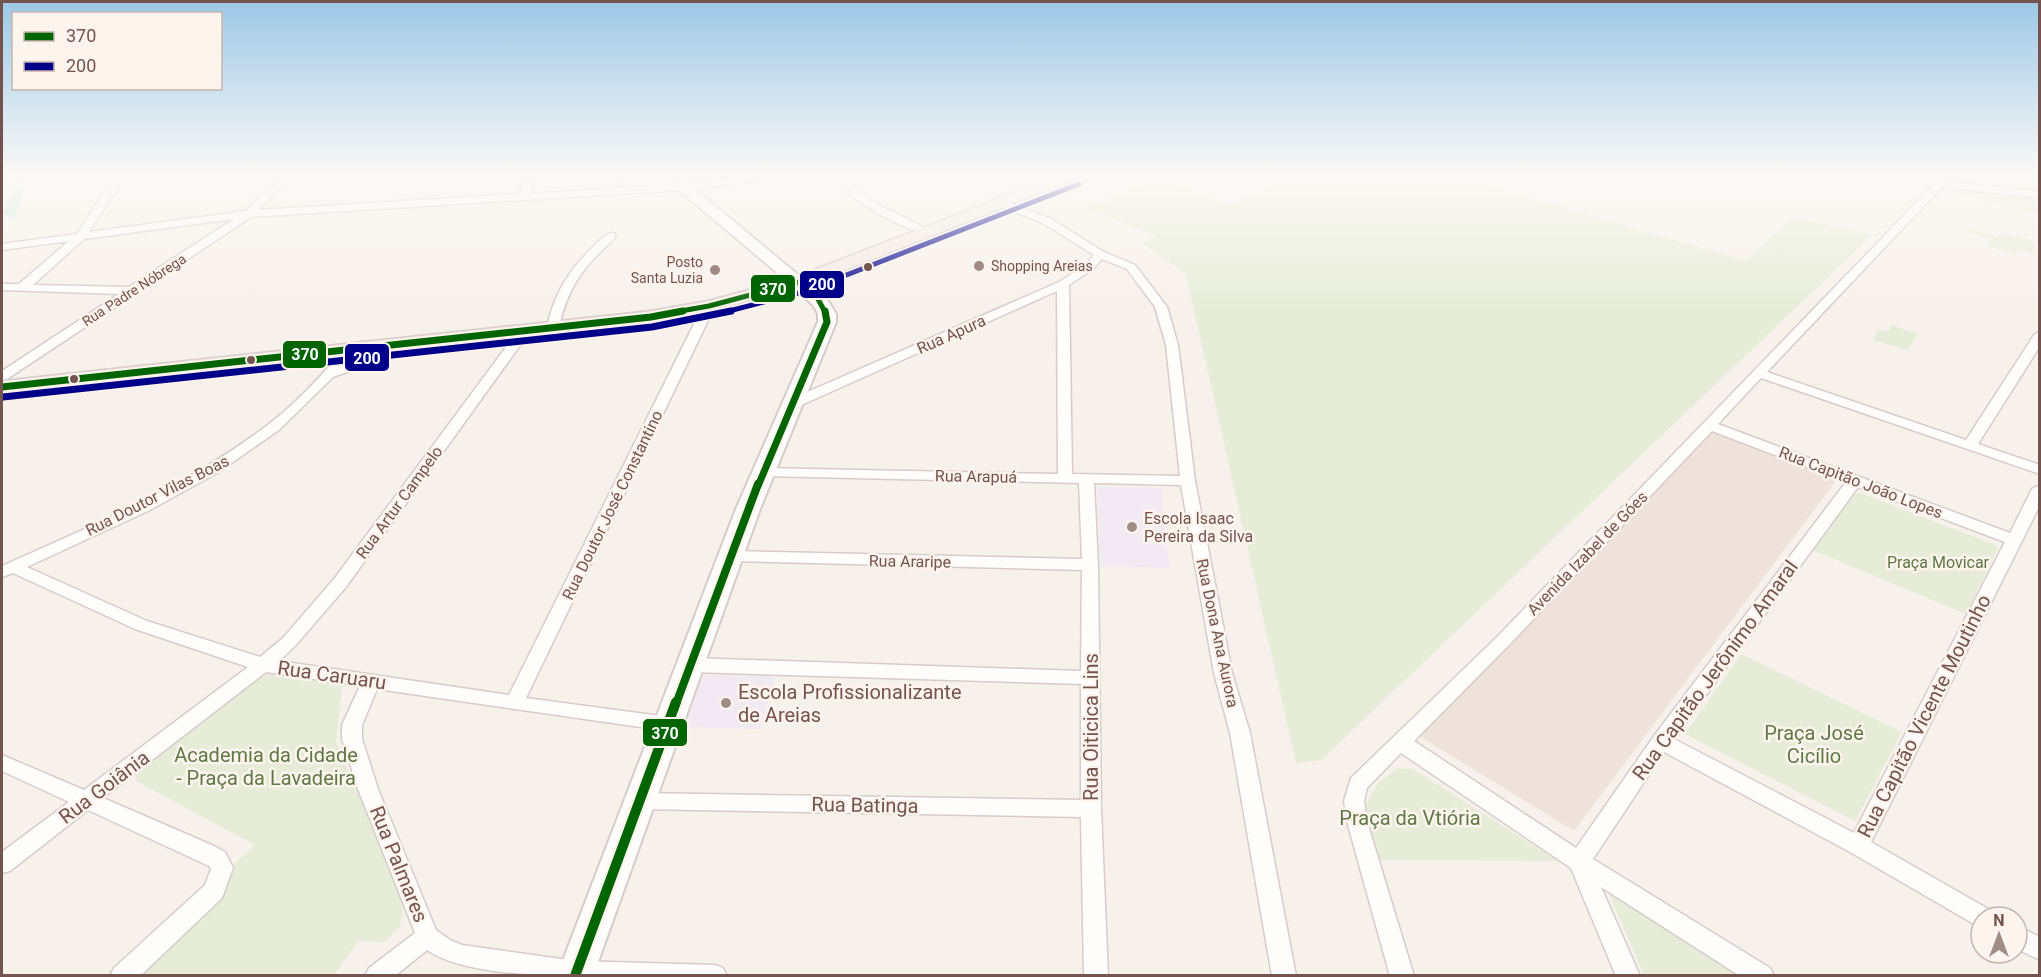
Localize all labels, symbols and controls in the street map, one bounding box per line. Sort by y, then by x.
legend [12,12,222,90]
text: 370 [66,25,96,46]
text: 200 [66,55,96,76]
street label: Rua Padre Nóbrega [79,250,189,330]
place label: Posto Santa Luzia [631,254,703,286]
place label: Shopping Areias [991,258,1093,274]
marker: Shopping Areias [972,259,986,273]
unlabelled marker [862,261,874,273]
marker: Posto Santa Luzia [708,263,722,277]
line badge: 200 [799,270,845,299]
line badge: 370 [750,274,796,303]
text: 200 [808,275,836,294]
text: 370 [759,280,787,299]
street label: Rua Apura [914,311,989,358]
line badge: 370 [282,340,327,369]
line badge: 200 [344,343,390,372]
text: 370 [291,345,319,364]
text: 200 [353,349,381,368]
unlabelled marker [245,354,257,366]
unlabelled marker [68,373,80,385]
street label: Rua Doutor José Constantino [558,407,667,603]
street label: Rua Artur Campelo [352,442,447,562]
street label: Rua Capitão João Lopes [1776,442,1945,522]
street label: Rua Doutor Vilas Boas [82,451,232,540]
street label: Rua Arapuá [935,466,1017,487]
street label: Avenida Izabel de Góes [1523,487,1652,619]
place label: Escola Isaac Pereira da Silva [1144,509,1253,546]
marker: Escola Isaac Pereira da Silva [1125,520,1139,534]
street label: Rua Araripe [869,551,951,572]
park label: Praça Movicar [1887,553,1990,572]
street label: Rua Capitão Jerônimo Amaral [1627,555,1803,785]
street label: Rua Dona Ana Aurora [1192,557,1243,709]
street label: Rua Capitão Vicente Moutinho [1852,590,1996,842]
street label: Rua Oiticica Lins [1079,653,1103,801]
street label: Rua Caruaru [276,655,388,695]
place label: Escola Profissionalizante de Areias [738,680,962,727]
marker: Escola Profissionalizante de Areias [719,696,733,710]
line badge: 370 [642,718,688,747]
park label: Praça José Cicílio [1764,721,1864,768]
text: 370 [651,724,679,743]
park label: Academia da Cidade - Praça da Lavadeira [174,743,358,790]
street label: Rua Goiânia [54,745,154,829]
street label: Rua Batinga [811,792,919,818]
street label: Rua Palmares [365,802,433,926]
park label: Praça da Vtiória [1339,806,1481,830]
north arrow [1969,905,2029,965]
text: N [1993,911,2005,930]

